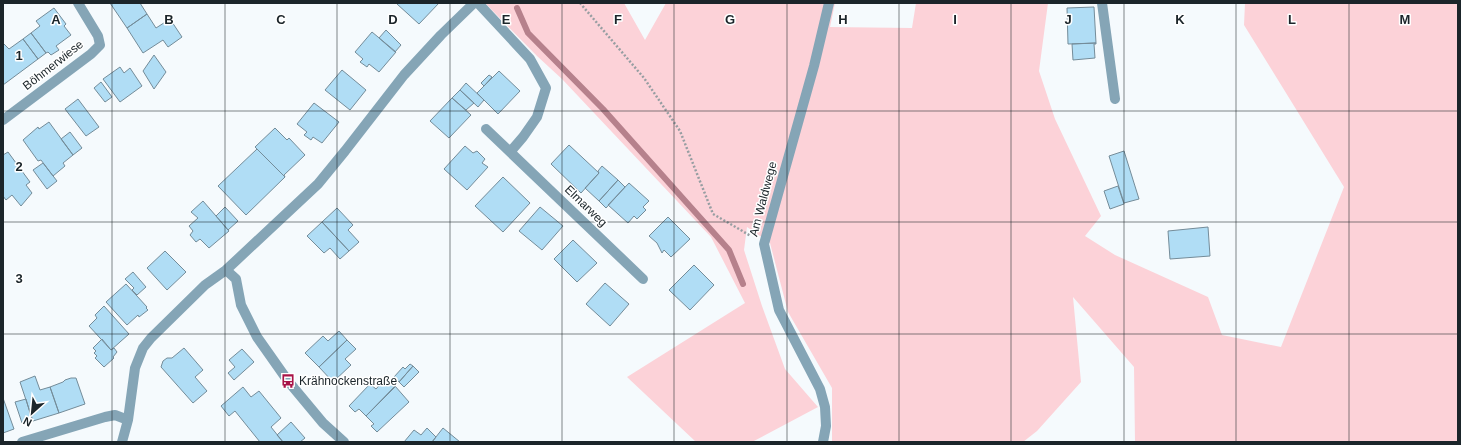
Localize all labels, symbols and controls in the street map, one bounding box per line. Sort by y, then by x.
text: A [51,12,61,27]
text: B [164,12,174,27]
text: C [276,12,286,27]
text: D [388,12,398,27]
text: E [502,12,511,27]
text: F [614,12,622,27]
text: G [725,12,735,27]
text: H [838,12,848,27]
text: I [953,12,957,27]
text: J [1064,12,1072,27]
text: K [1175,12,1185,27]
text: L [1288,12,1296,27]
text: M [1400,12,1410,27]
street label: Böhmerwiese [20,37,86,93]
text: 1 [15,48,23,63]
text: 2 [15,159,23,174]
street label: Am Waldwege [746,160,780,238]
street label: Elmarweg [562,182,610,230]
text: 3 [15,271,23,286]
bus stop icon: Krähnockenstraße [280,373,296,389]
place label: Krähnockenstraße [299,374,397,388]
north arrow [12,393,52,433]
text: N [21,415,34,429]

